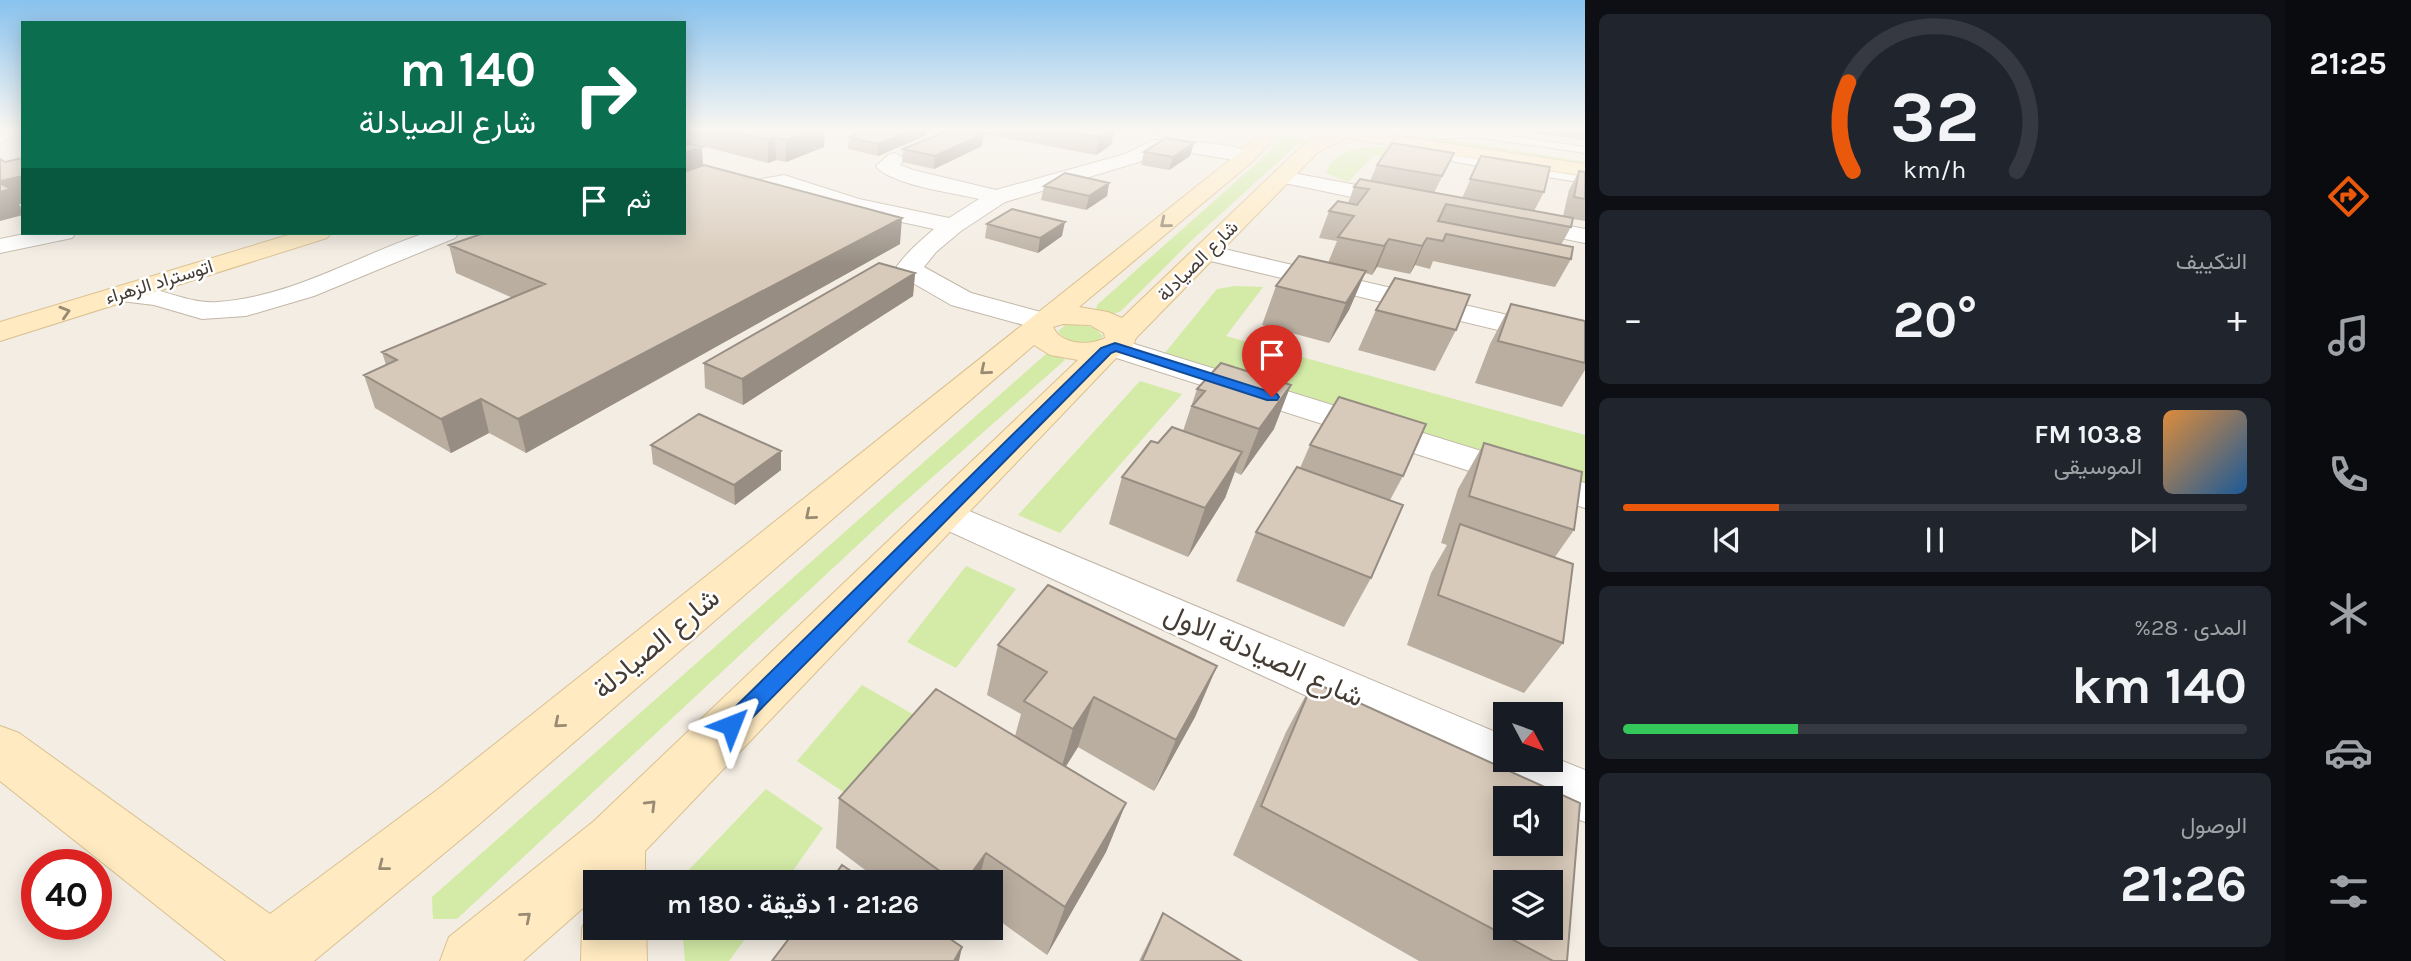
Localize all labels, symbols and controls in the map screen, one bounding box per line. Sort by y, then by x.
text: 140 m [399,41,536,98]
text: 21:25 [2309,45,2387,82]
icon: right [560,49,651,140]
text: 32 [1890,74,1980,159]
text: شارع الصيادلة [359,104,536,141]
text: km/h [1903,155,1967,184]
icon: directions [2324,172,2373,221]
icon: arrive [575,182,613,220]
text: ثم [627,184,651,215]
one-way arrow [1161,214,1173,227]
street label: شارع الصيادلة [1153,216,1244,307]
text: التكييف [2176,248,2247,275]
street label: اتوستراد الزهراء [102,255,216,309]
text: 20° [1893,289,1977,350]
text: − [1623,297,1643,342]
text: + [2227,297,2247,342]
one-way arrow [59,305,71,320]
icon: music [2324,311,2373,360]
pin [1242,325,1302,397]
icon: arrive [1253,336,1291,374]
one-way arrow [981,362,994,374]
text: 103.8 FM [2034,419,2142,450]
icon: phone [2324,450,2373,499]
text: الموسيقى [2054,453,2142,480]
one-way arrow [805,507,818,519]
icon: previous [1708,521,1746,559]
icon: pause [1916,521,1954,559]
icon: next [2124,521,2162,559]
street label: شارع الصيادلة [586,581,727,707]
icon: climate [2324,589,2373,638]
street label: شارع الصيادلة الاول [1159,596,1369,716]
text: المدى · 28% [2134,614,2247,641]
text: 140 km [2071,655,2247,716]
position arrow [694,688,768,762]
north arrow [1493,702,1563,772]
map controls [1493,702,1563,940]
one-way arrow [555,715,568,727]
icon: car [2324,728,2373,777]
button: sound [1493,786,1563,856]
one-way arrow [643,800,656,813]
text: الوصول [2181,812,2247,839]
speed limit sign: 40 [21,849,112,940]
text: 21:26 [2120,853,2247,914]
one-way arrow [378,858,391,871]
icon: filters [2324,867,2373,916]
button: layers [1493,870,1563,940]
text: 21:26 · 1 دقيقة · 180 m [667,889,919,920]
one-way arrow [517,913,530,925]

